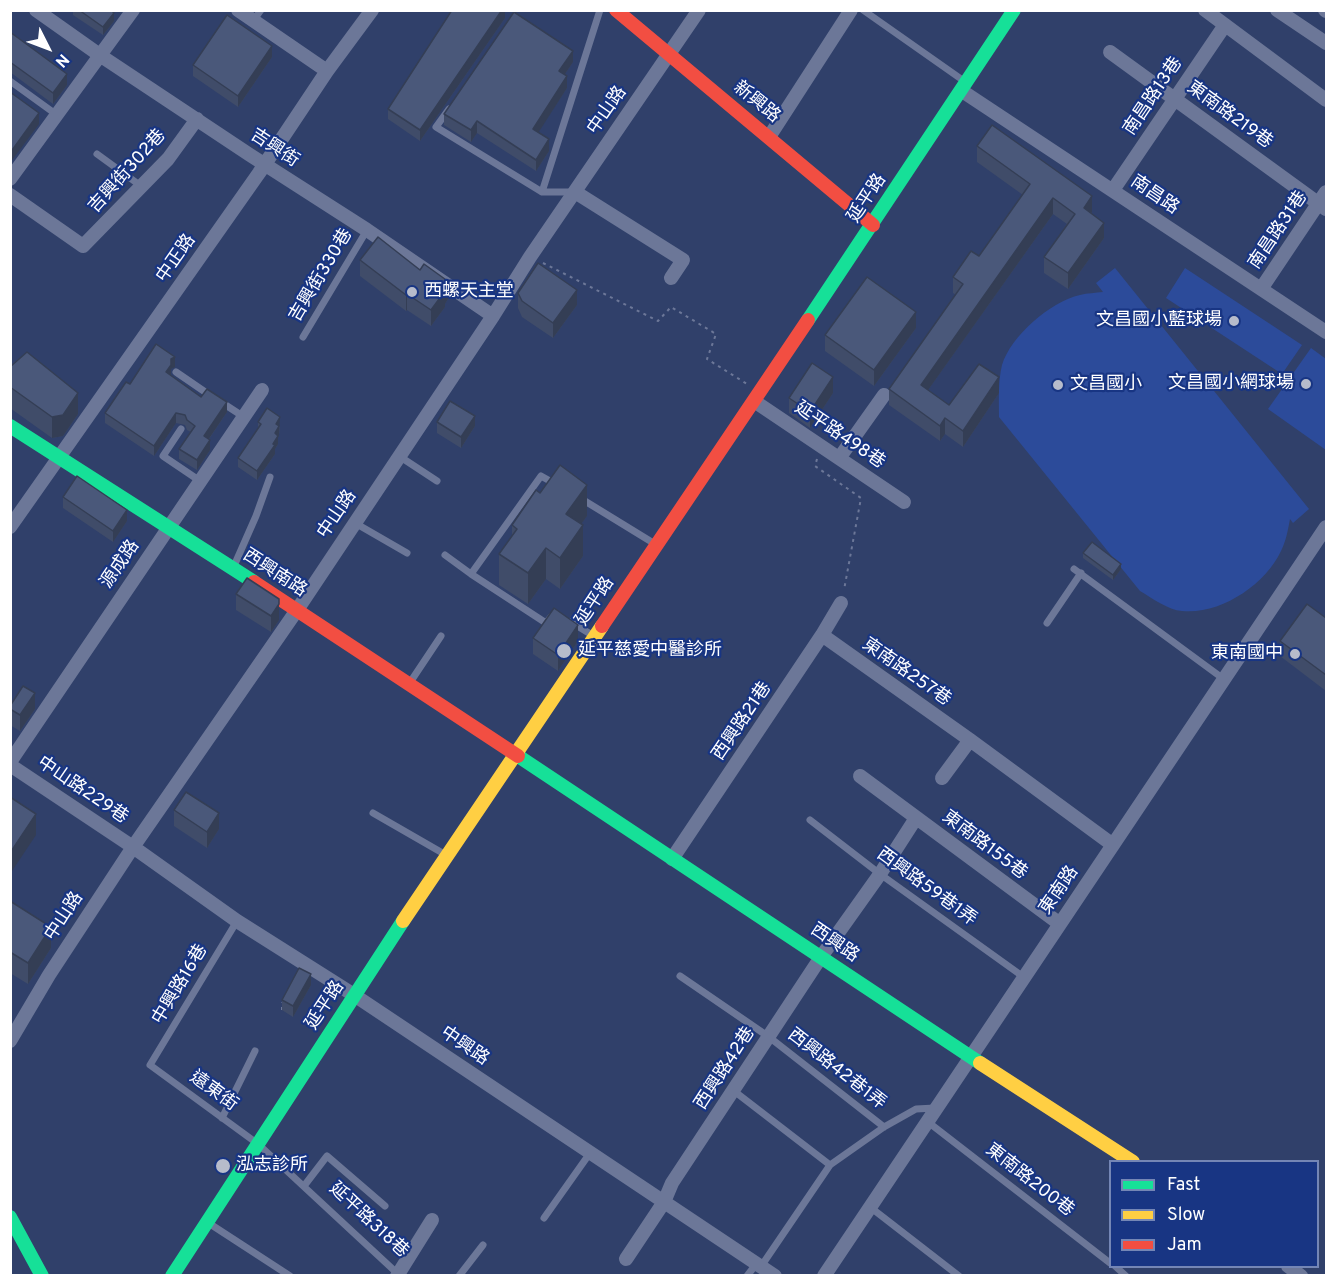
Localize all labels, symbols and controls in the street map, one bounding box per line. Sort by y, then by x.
north arrow [18,18,78,78]
text: N [50,49,73,71]
street label: 南昌路13巷 [1120,54,1188,140]
street label: 新興路 [728,78,784,128]
street label: 東南路219巷 [1182,78,1276,154]
street label: 中山路 [584,83,632,139]
street label: 吉興街 [245,125,303,173]
street label: 吉興街302巷 [85,126,171,218]
street label: 延平路 [844,170,892,228]
street label: 南昌路 [1126,172,1182,220]
street label: 南昌路31巷 [1245,188,1313,274]
street label: 吉興街330巷 [286,225,358,327]
street label: 中正路 [153,231,201,287]
place label: 西螺天主堂 [424,281,514,303]
marker: 西螺天主堂 [405,285,419,299]
place label: 文昌國小藍球場 [1096,310,1222,332]
marker: 文昌國小藍球場 [1227,314,1241,328]
place label: 文昌國小網球場 [1168,373,1294,395]
place label: 文昌國小 [1070,374,1142,396]
marker: 文昌國小網球場 [1299,377,1313,391]
marker: 文昌國小 [1051,378,1065,392]
street label: 延平路498巷 [790,398,888,474]
street label: 中山路 [314,487,362,543]
street label: 源成路 [97,537,145,593]
street label: 西興南路 [238,545,310,603]
street label: 延平路 [572,573,620,631]
street label: 東南路257巷 [857,634,955,712]
place label: 延平慈愛中醫診所 [578,640,722,662]
marker: 延平慈愛中醫診所 [555,642,573,660]
place label: 東南國中 [1211,643,1283,665]
marker: 東南國中 [1288,647,1302,661]
street label: 西興路21巷 [709,679,777,765]
street label: 中山路229巷 [33,753,131,829]
street label: 東南路155巷 [937,807,1031,885]
street label: 西興路59巷1弄 [872,844,980,932]
street label: 東南路 [1036,863,1084,919]
street label: 中山路 [41,888,89,946]
street label: 西興路 [806,920,862,968]
street label: 中興路16巷 [149,941,213,1029]
street label: 延平路 [302,977,350,1035]
street label: 中興路 [436,1023,492,1071]
street label: 西興路42巷 [691,1024,761,1114]
street label: 西興路42巷1弄 [783,1025,889,1115]
street label: 遠東街 [185,1067,241,1117]
street label: 東南路200巷 [981,1140,1077,1222]
place label: 泓志診所 [236,1155,308,1177]
marker: 泓志診所 [214,1157,232,1175]
legend [1109,1160,1319,1268]
text: Fast [1167,1174,1200,1197]
street label: 延平路318巷 [324,1179,412,1263]
text: Slow [1167,1204,1205,1227]
text: Jam [1167,1234,1202,1257]

